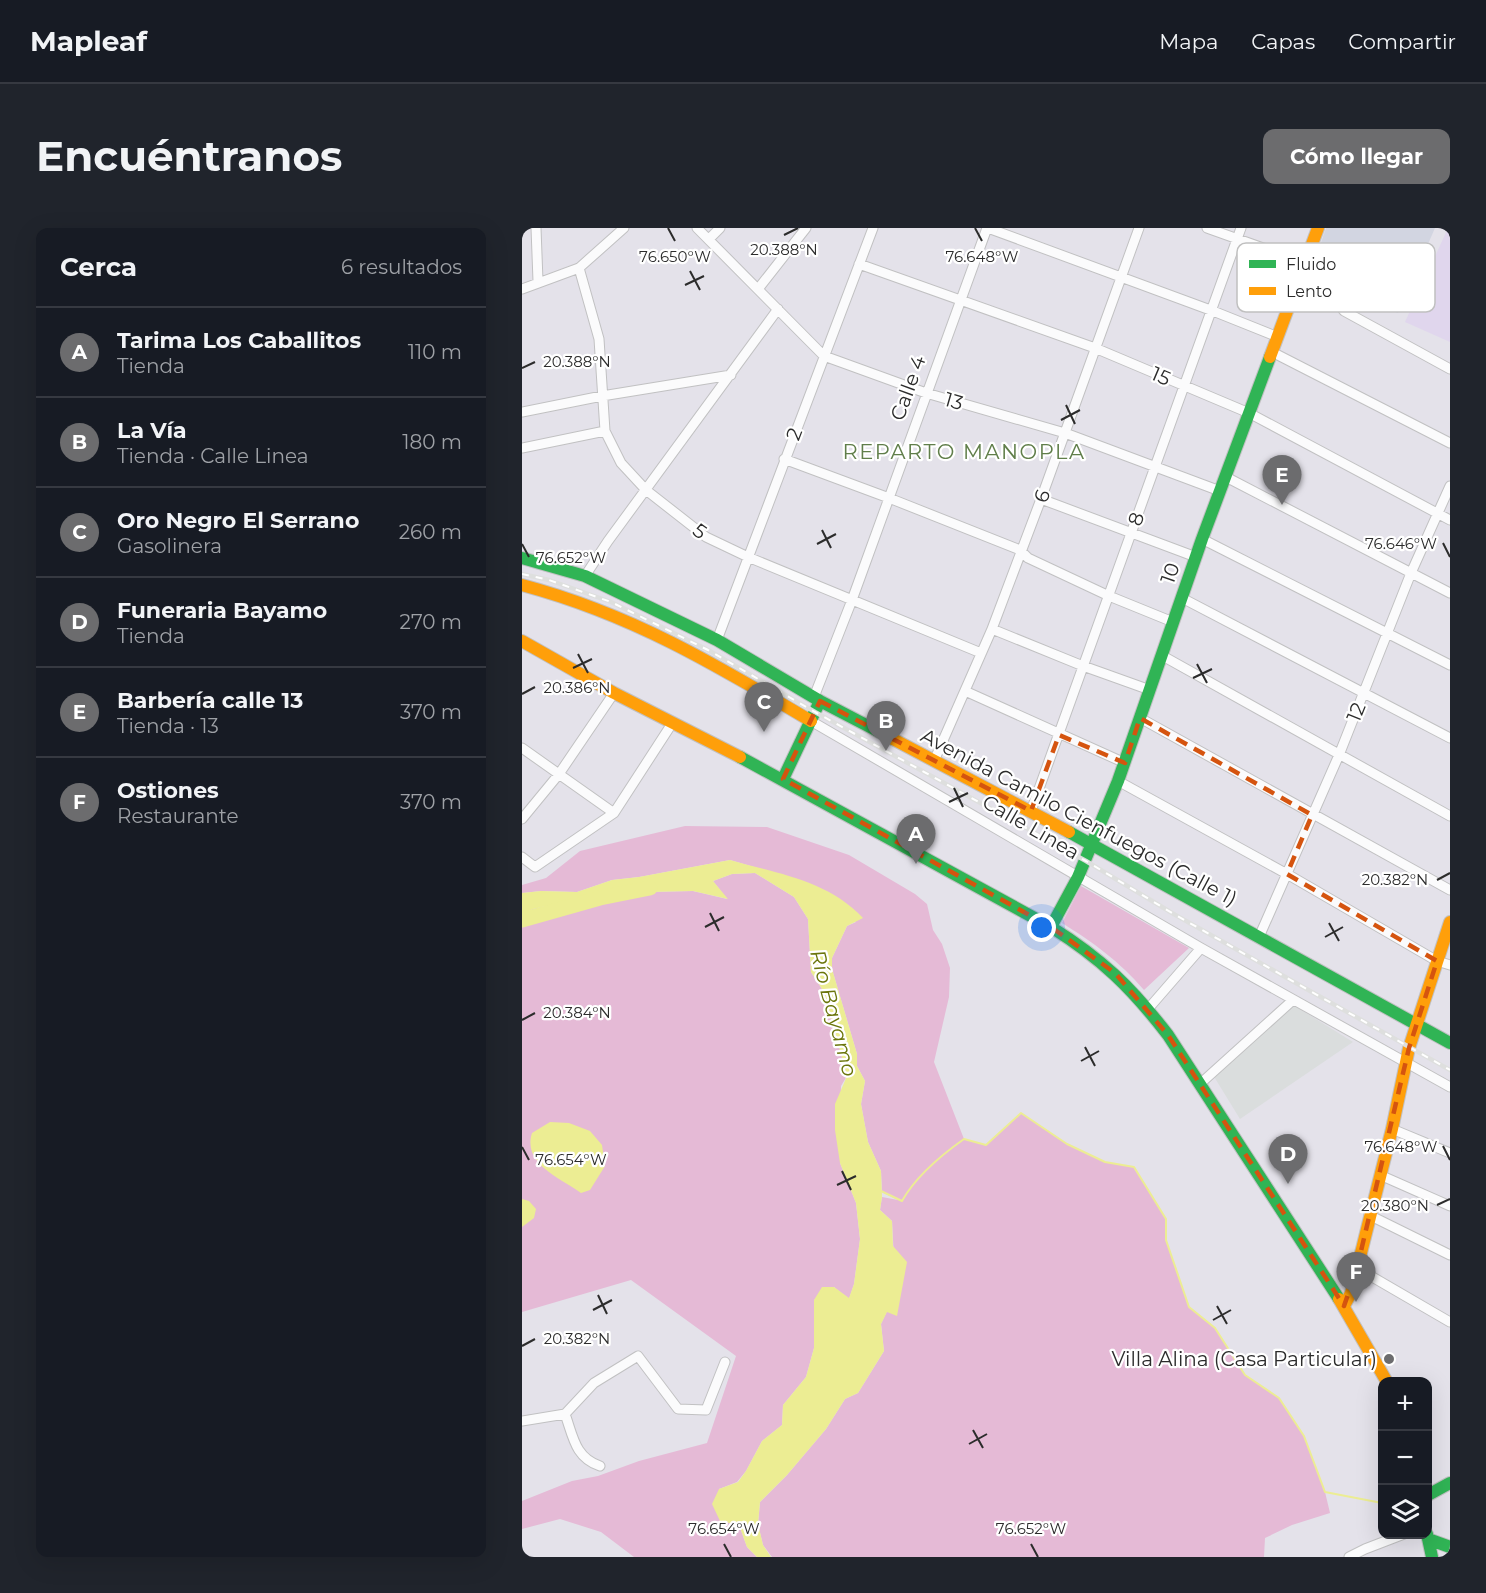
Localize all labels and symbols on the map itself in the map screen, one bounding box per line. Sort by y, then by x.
text: 20.388°N [750,240,818,259]
legend [1237,243,1435,312]
text: 76.650°W [639,247,711,266]
text: 76.648°W [946,247,1019,266]
text: Fluido [1286,255,1336,274]
text: Lento [1286,282,1332,301]
text: 20.388°N [543,352,611,371]
street label: Calle 4 [885,352,931,424]
street label: 15 [1148,361,1174,391]
street label: 13 [942,387,966,415]
street label: 2 [781,424,807,444]
district label: REPARTO MANOPLA [843,439,1085,464]
pin: E [1262,456,1302,505]
street label: 6 [1029,486,1055,506]
street label: 8 [1123,509,1149,529]
street label: 5 [688,518,712,544]
text: 76.646°W [1365,534,1437,553]
text: 76.652°W [536,548,606,567]
street label: 10 [1155,559,1185,587]
text: 20.386°N [544,678,610,697]
pin: C [744,682,784,732]
street label: 12 [1341,699,1371,725]
pin: B [866,702,906,751]
street label: Avenida Camilo Cienfuegos (Calle 1) [917,723,1241,911]
street label: Calle Linea [978,790,1084,864]
pin: A [896,814,936,864]
text: 20.382°N [1362,870,1428,889]
your location [1027,913,1056,942]
water label: Río Bayamo [805,947,863,1079]
text: 20.384°N [543,1003,611,1022]
pin: D [1268,1134,1308,1184]
text: 76.648°W [1365,1137,1438,1156]
text: 76.654°W [535,1150,607,1169]
text: 20.380°N [1361,1196,1429,1215]
pin: F [1336,1252,1376,1302]
text: 20.382°N [544,1329,610,1348]
place label: Villa Alina (Casa Particular) [1111,1347,1377,1371]
marker: Villa Alina (Casa Particular) [1382,1352,1396,1366]
text: 76.654°W [688,1519,760,1538]
text: 76.652°W [996,1519,1066,1538]

